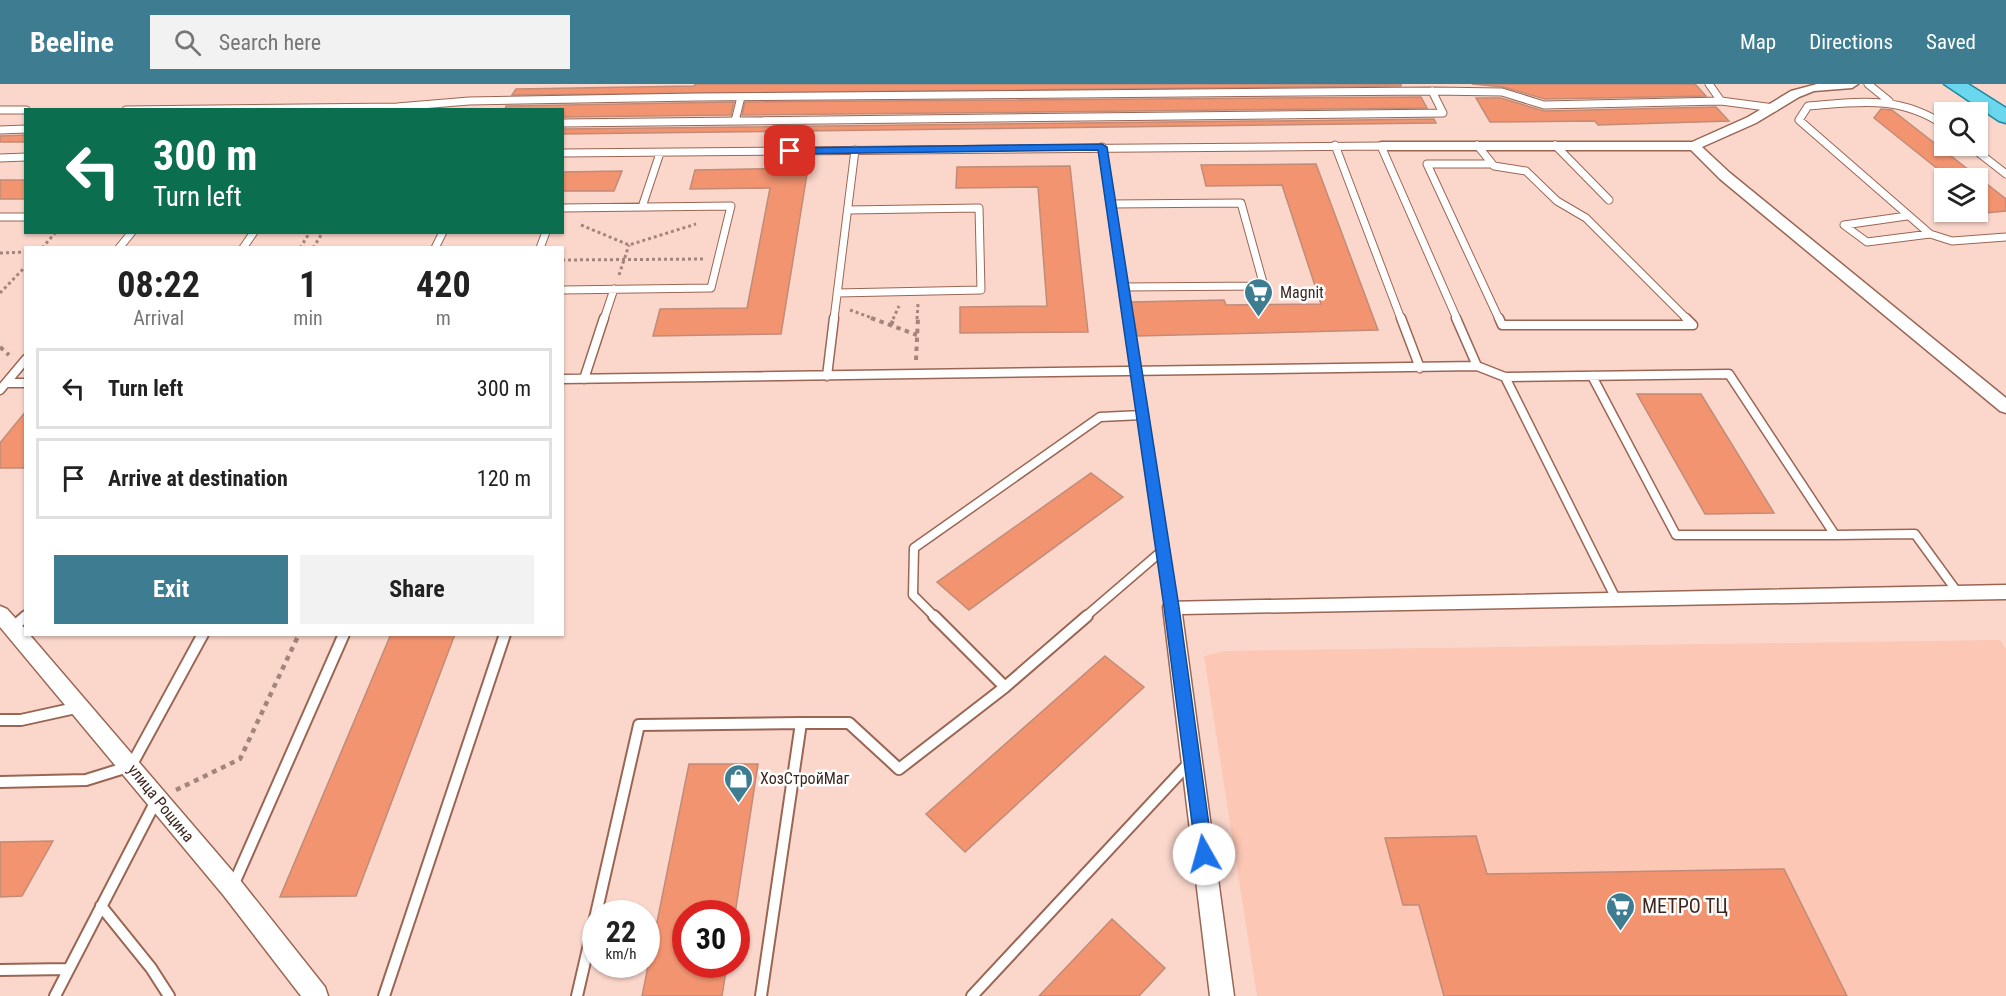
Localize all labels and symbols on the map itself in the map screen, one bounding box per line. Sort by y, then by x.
pin [764,125,815,176]
supermarket icon: Magnit [1243,276,1275,318]
place label: Magnit [1280,283,1324,302]
street label: улица Рощина [124,760,198,846]
shop icon: ХозСтройМаг [723,762,755,804]
place label: ХозСтройМаг [760,769,850,788]
position arrow [1172,822,1236,886]
supermarket icon: МЕТРО ТЦ [1605,890,1637,932]
place label: МЕТРО ТЦ [1642,894,1728,918]
speed limit sign: 30 [672,900,750,978]

